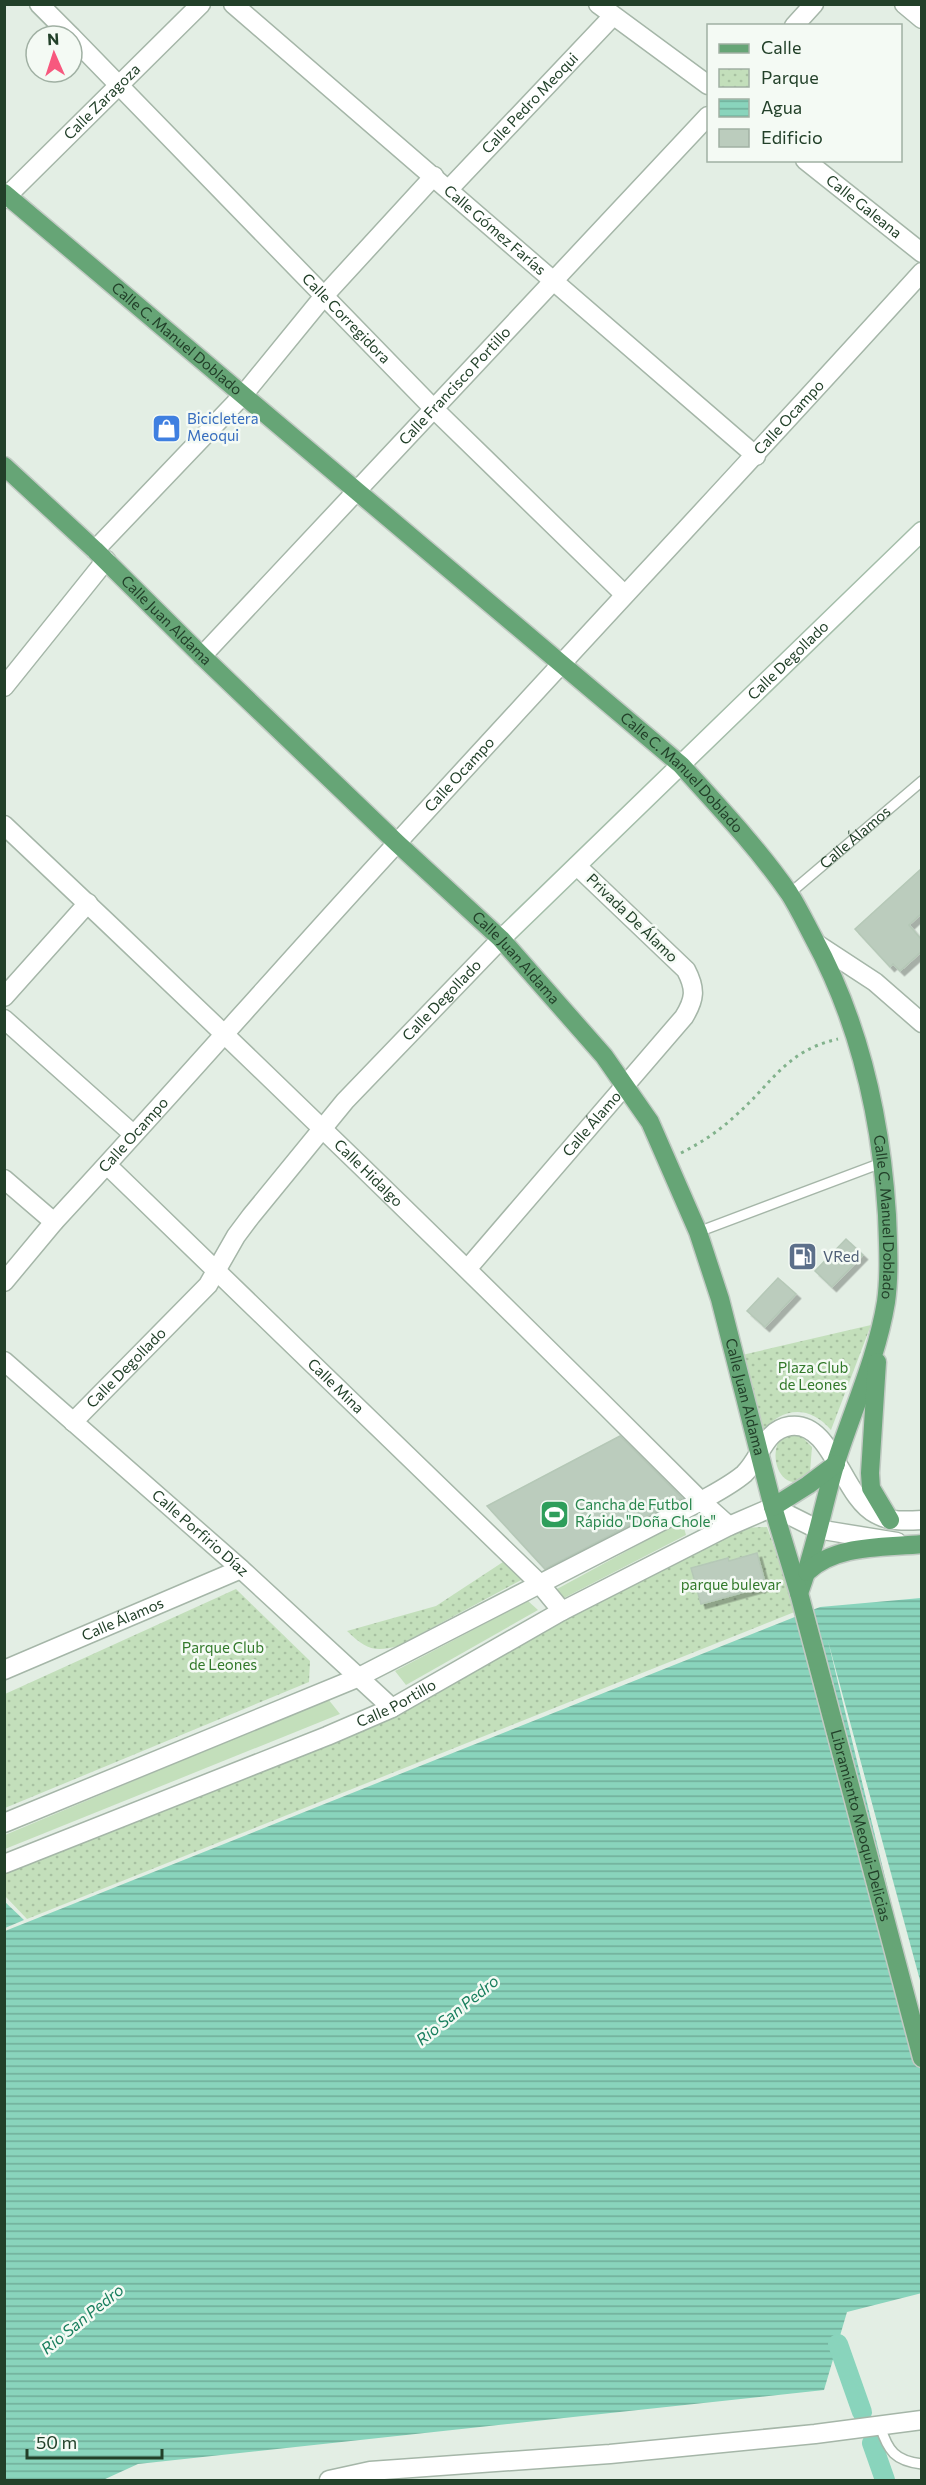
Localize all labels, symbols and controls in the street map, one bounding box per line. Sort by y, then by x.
north arrow [24,24,84,84]
legend [707,24,902,162]
text: N [47,29,60,48]
text: Calle [761,36,801,58]
street label: Calle Pedro Meoqui [477,49,581,157]
street label: Calle Zaragoza [59,59,143,143]
text: Parque [761,66,819,88]
text: Agua [761,96,802,118]
text: Edificio [761,126,823,148]
street label: Calle Galeana [823,170,906,241]
street label: Calle Gómez Farías [441,181,550,278]
street label: Calle Corregidora [299,269,395,367]
street label: Calle C. Manuel Doblado [108,278,246,398]
street label: Calle Francisco Portillo [395,322,514,448]
street label: Calle Ocampo [750,376,827,458]
place label: Bicicletera Meoqui [187,409,258,444]
shop icon: Bicicletera Meoqui [150,412,182,444]
street label: Calle Juan Aldama [118,571,216,668]
street label: Calle Degollado [743,617,832,703]
street label: Calle C. Manuel Doblado [617,708,748,836]
street label: Calle Ocampo [420,733,498,815]
street label: Calle Álamos [816,802,894,872]
street label: Privada De Álamo [583,868,683,965]
street label: Calle Juan Aldama [469,907,564,1007]
street label: Calle Degollado [398,955,484,1044]
street label: Calle Álamo [558,1087,624,1160]
street label: Calle Ocampo [94,1093,171,1176]
street label: Calle C. Manuel Doblado [870,1133,898,1301]
street label: Calle Hidalgo [331,1135,407,1210]
fuel station icon: VRed [786,1241,818,1273]
place label: VRed [823,1247,859,1265]
street label: Calle Degollado [82,1323,169,1411]
street label: Calle Juan Aldama [722,1336,769,1457]
street label: Calle Mina [304,1354,368,1417]
park label: Plaza Club de Leones [778,1358,848,1393]
street label: Calle Porfirio Díaz [149,1485,253,1580]
place label: Cancha de Futbol Rápido "Doña Chole" [575,1495,716,1530]
sports icon: Cancha de Futbol Rápido "Doña Chole" [538,1498,570,1530]
park label: parque bulevar [681,1575,781,1593]
street label: Calle Álamos [79,1593,166,1644]
park label: Parque Club de Leones [182,1638,264,1673]
street label: Calle Portillo [353,1675,439,1730]
street label: Libramiento Meoqui-Delicias [827,1727,895,1923]
water label: Rio San Pedro [412,1971,502,2049]
water label: Rio San Pedro [37,2280,127,2358]
scale bar [27,2422,162,2460]
text: 50 m [36,2431,77,2453]

